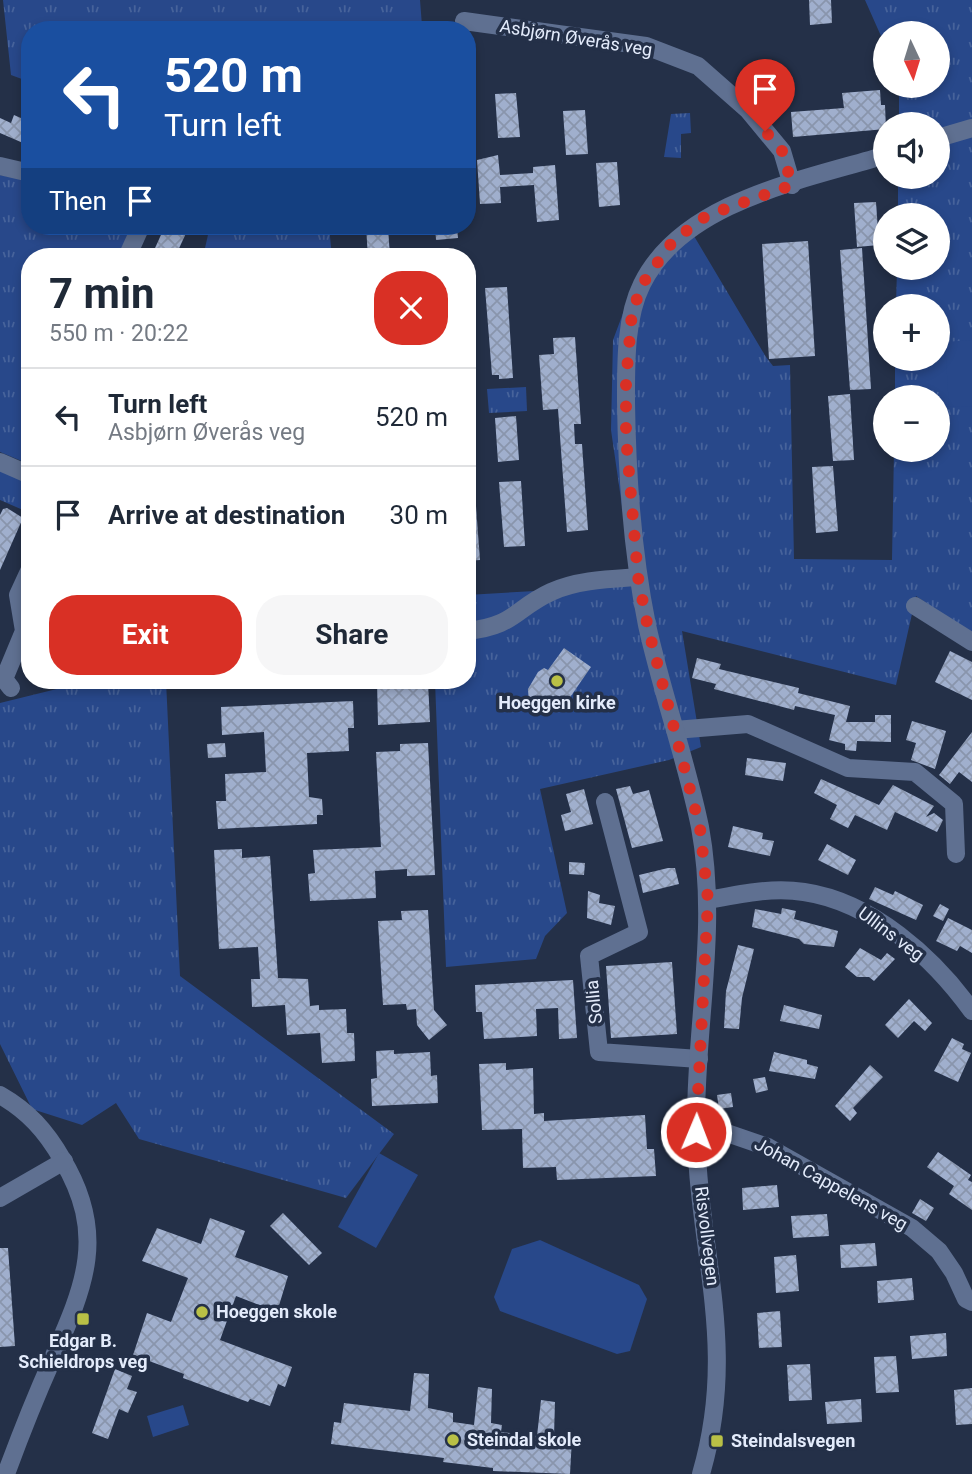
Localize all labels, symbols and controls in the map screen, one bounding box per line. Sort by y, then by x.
street label: Asbjørn Øverås veg [498,15,654,60]
north arrow [873,21,950,98]
map controls [873,21,950,462]
text: 520 m [164,47,303,104]
icon: left [49,49,140,140]
pin [735,59,795,131]
icon: arrive [746,70,784,108]
text: Turn left [164,106,282,144]
button: sound [873,112,950,189]
icon: arrive [121,182,159,220]
text: Then [49,186,107,216]
button: layers [873,203,950,280]
text: 7 min [49,269,155,318]
button: close [374,271,448,345]
button: + [873,294,950,371]
text: 550 m · 20:22 [49,320,188,347]
button: − [873,385,950,462]
text: Turn left [108,389,207,419]
icon: left [49,398,87,436]
text: 520 m [375,402,448,432]
text: Asbjørn Øverås veg [108,419,305,446]
icon: arrive [49,496,87,534]
text: Arrive at destination [108,500,345,530]
text: 30 m [390,500,448,530]
button: Exit [49,595,242,675]
button: Share [256,595,448,675]
marker: Hoeggen kirke [549,673,565,689]
place label: Hoeggen kirke [498,692,616,713]
street label: Ullins veg [854,902,928,965]
street label: Sollia [581,979,606,1025]
position arrow [659,1095,733,1169]
street label: Johan Cappelens veg [751,1133,911,1234]
street label: Risvollvegen [691,1185,724,1287]
place label: Hoeggen skole [216,1301,337,1322]
marker: Hoeggen skole [194,1304,210,1320]
marker: Edgar B. Schieldrops veg [75,1311,91,1327]
place label: Edgar B. Schieldrops veg [18,1330,148,1372]
place label: Steindal skole [467,1429,582,1450]
place label: Steindalsvegen [731,1430,855,1451]
marker: Steindal skole [445,1432,461,1448]
marker: Steindalsvegen [709,1433,725,1449]

